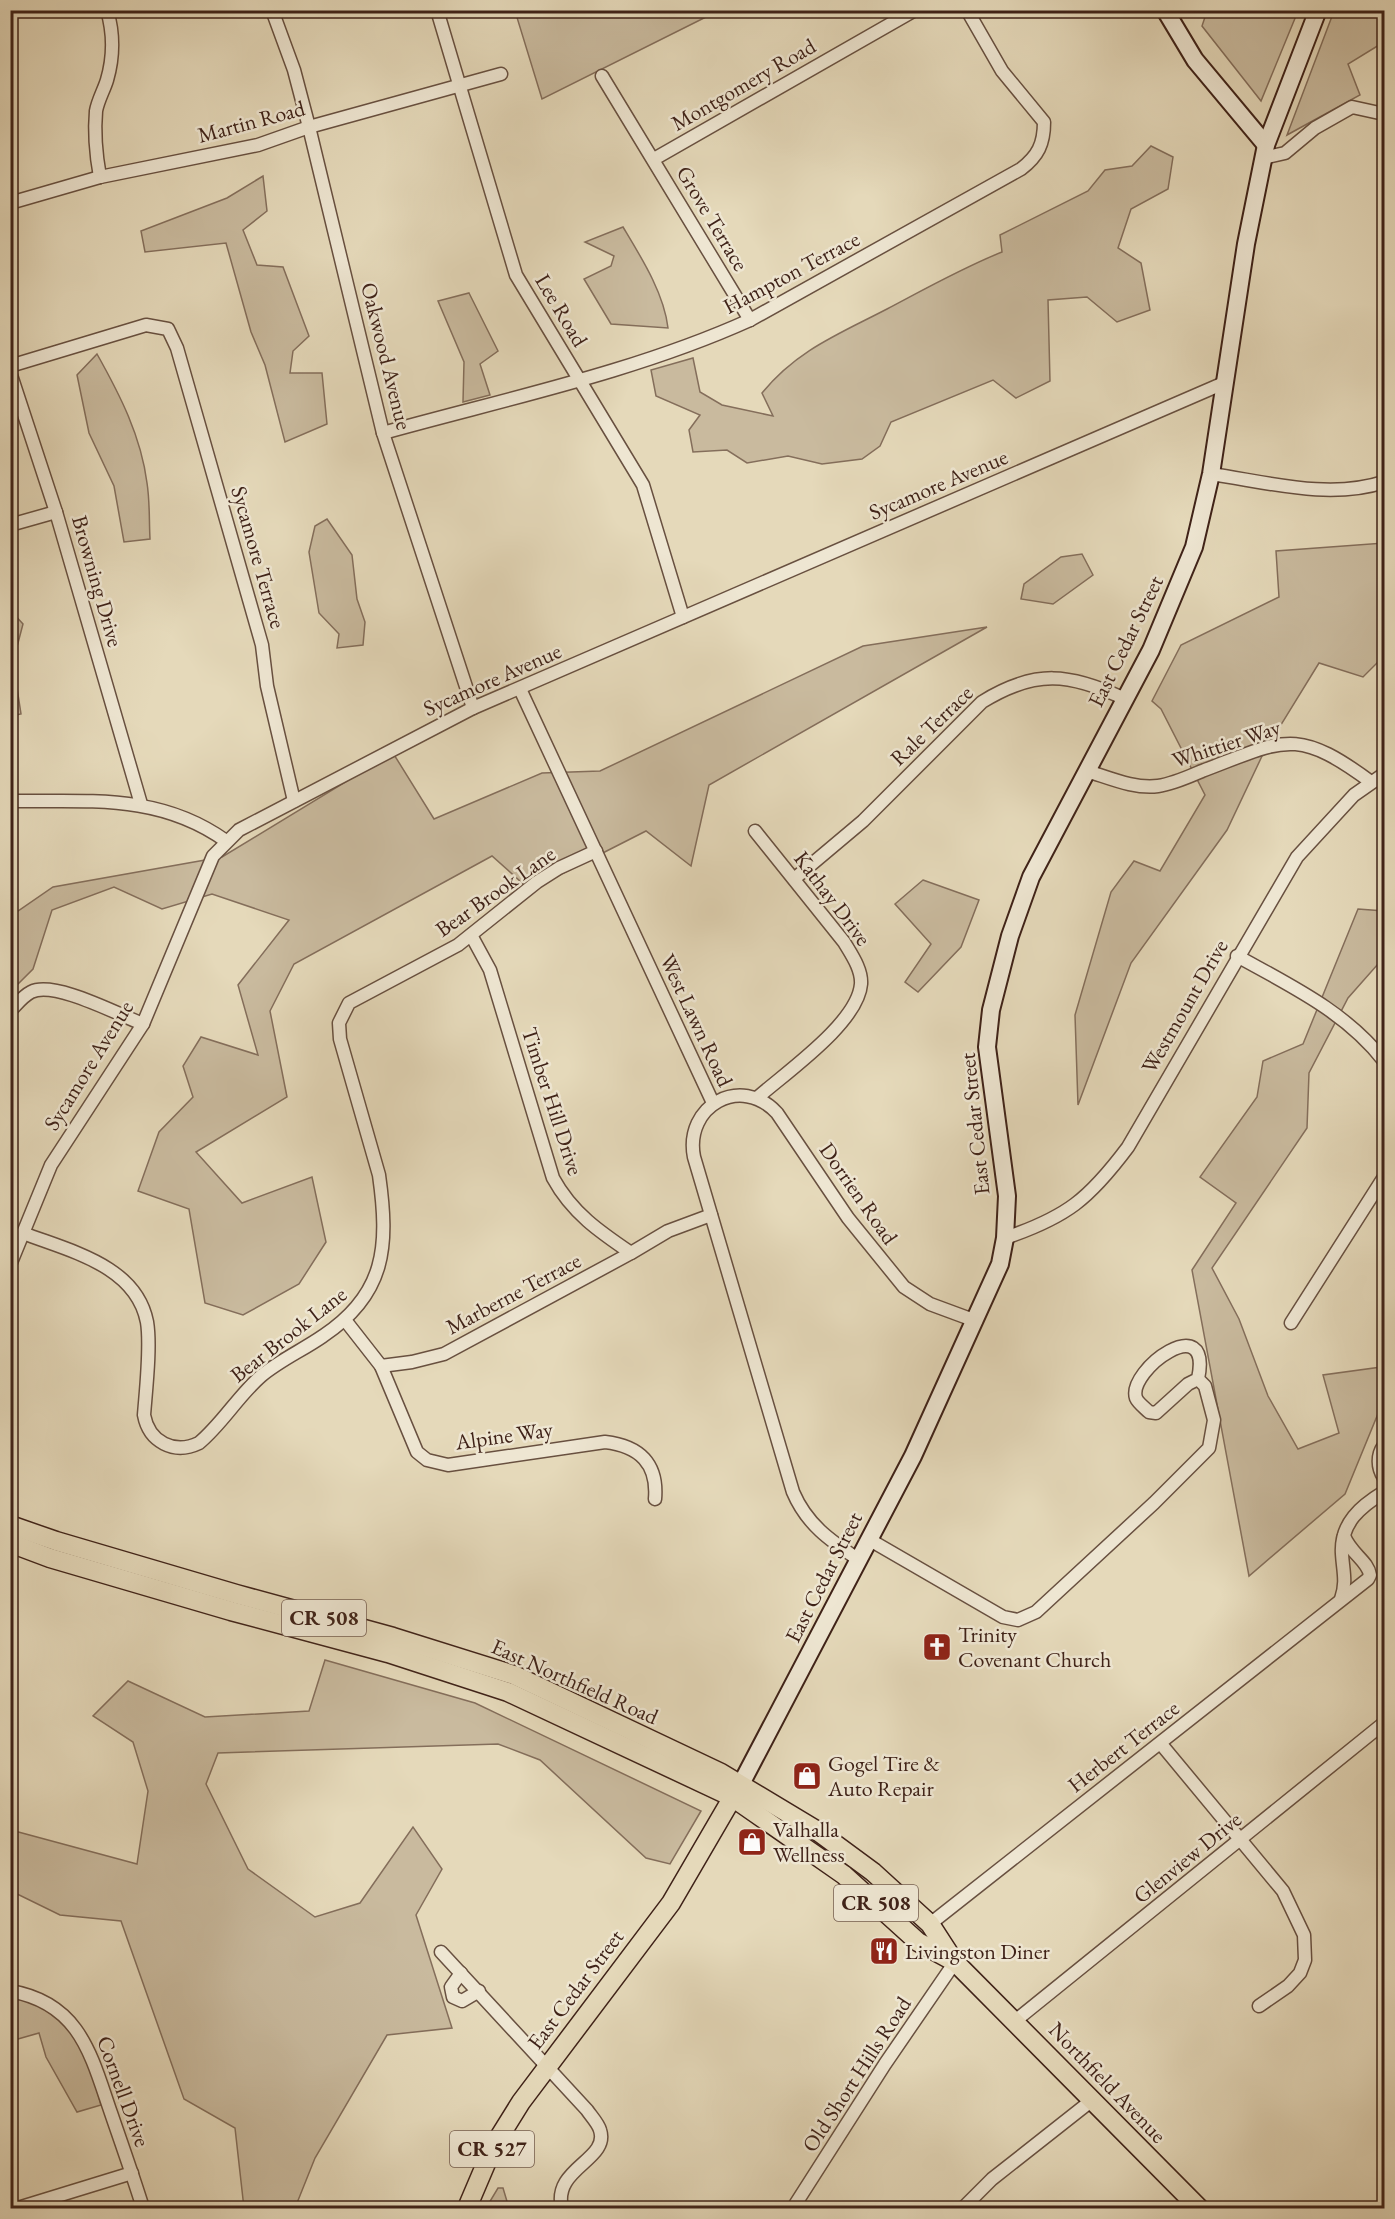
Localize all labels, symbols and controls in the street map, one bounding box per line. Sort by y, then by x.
street label: Montgomery Road [666,31,822,138]
street label: Martin Road [194,93,309,150]
street label: Grove Terrace [670,160,755,276]
street label: Hampton Terrace [718,224,865,321]
street label: Lee Road [528,268,595,353]
street label: Oakwood Avenue [354,279,419,433]
street label: Sycamore Avenue [864,442,1012,527]
street label: Sycamore Terrace [224,483,293,632]
street label: Browning Drive [65,512,130,651]
street label: East Cedar Street [1081,571,1170,712]
street label: Sycamore Avenue [419,636,566,723]
street label: Rale Terrace [884,678,979,772]
street label: Whittier Way [1168,712,1284,775]
street label: Bear Brook Lane [430,839,561,944]
street label: Kathay Drive [787,845,878,952]
street label: Westmount Drive [1134,934,1235,1078]
street label: West Lawn Road [653,949,740,1092]
street label: Sycamore Avenue [37,994,140,1136]
street label: Timber Hill Drive [515,1023,590,1179]
street label: East Cedar Street [953,1051,996,1197]
street label: Dorrien Road [813,1137,905,1251]
street label: Marberne Terrace [441,1245,586,1341]
street label: Bear Brook Lane [224,1280,353,1389]
street label: Alpine Way [453,1414,555,1457]
street label: East Cedar Street [778,1507,869,1648]
road number: CR 508 [282,1600,366,1636]
place label: Trinity Covenant Church [958,1620,1111,1674]
church icon: Trinity Covenant Church [921,1631,953,1663]
street label: East Northfield Road [487,1632,664,1732]
street label: Herbert Terrace [1062,1693,1185,1799]
place label: Gogel Tire & Auto Repair [827,1749,940,1803]
shop icon: Gogel Tire & Auto Repair [791,1760,823,1792]
street label: Glenview Drive [1127,1805,1248,1910]
place label: Valhalla Wellness [773,1815,845,1869]
shop icon: Valhalla Wellness [736,1826,768,1858]
road number: CR 508 [834,1885,918,1921]
street label: East Cedar Street [521,1923,630,2055]
restaurant icon: Livingston Diner [868,1935,900,1967]
place label: Livingston Diner [905,1937,1051,1966]
street label: Old Short Hills Road [795,1990,918,2158]
street label: Northfield Avenue [1042,2016,1173,2149]
street label: Cornell Drive [90,2032,157,2151]
road number: CR 527 [450,2131,534,2167]

